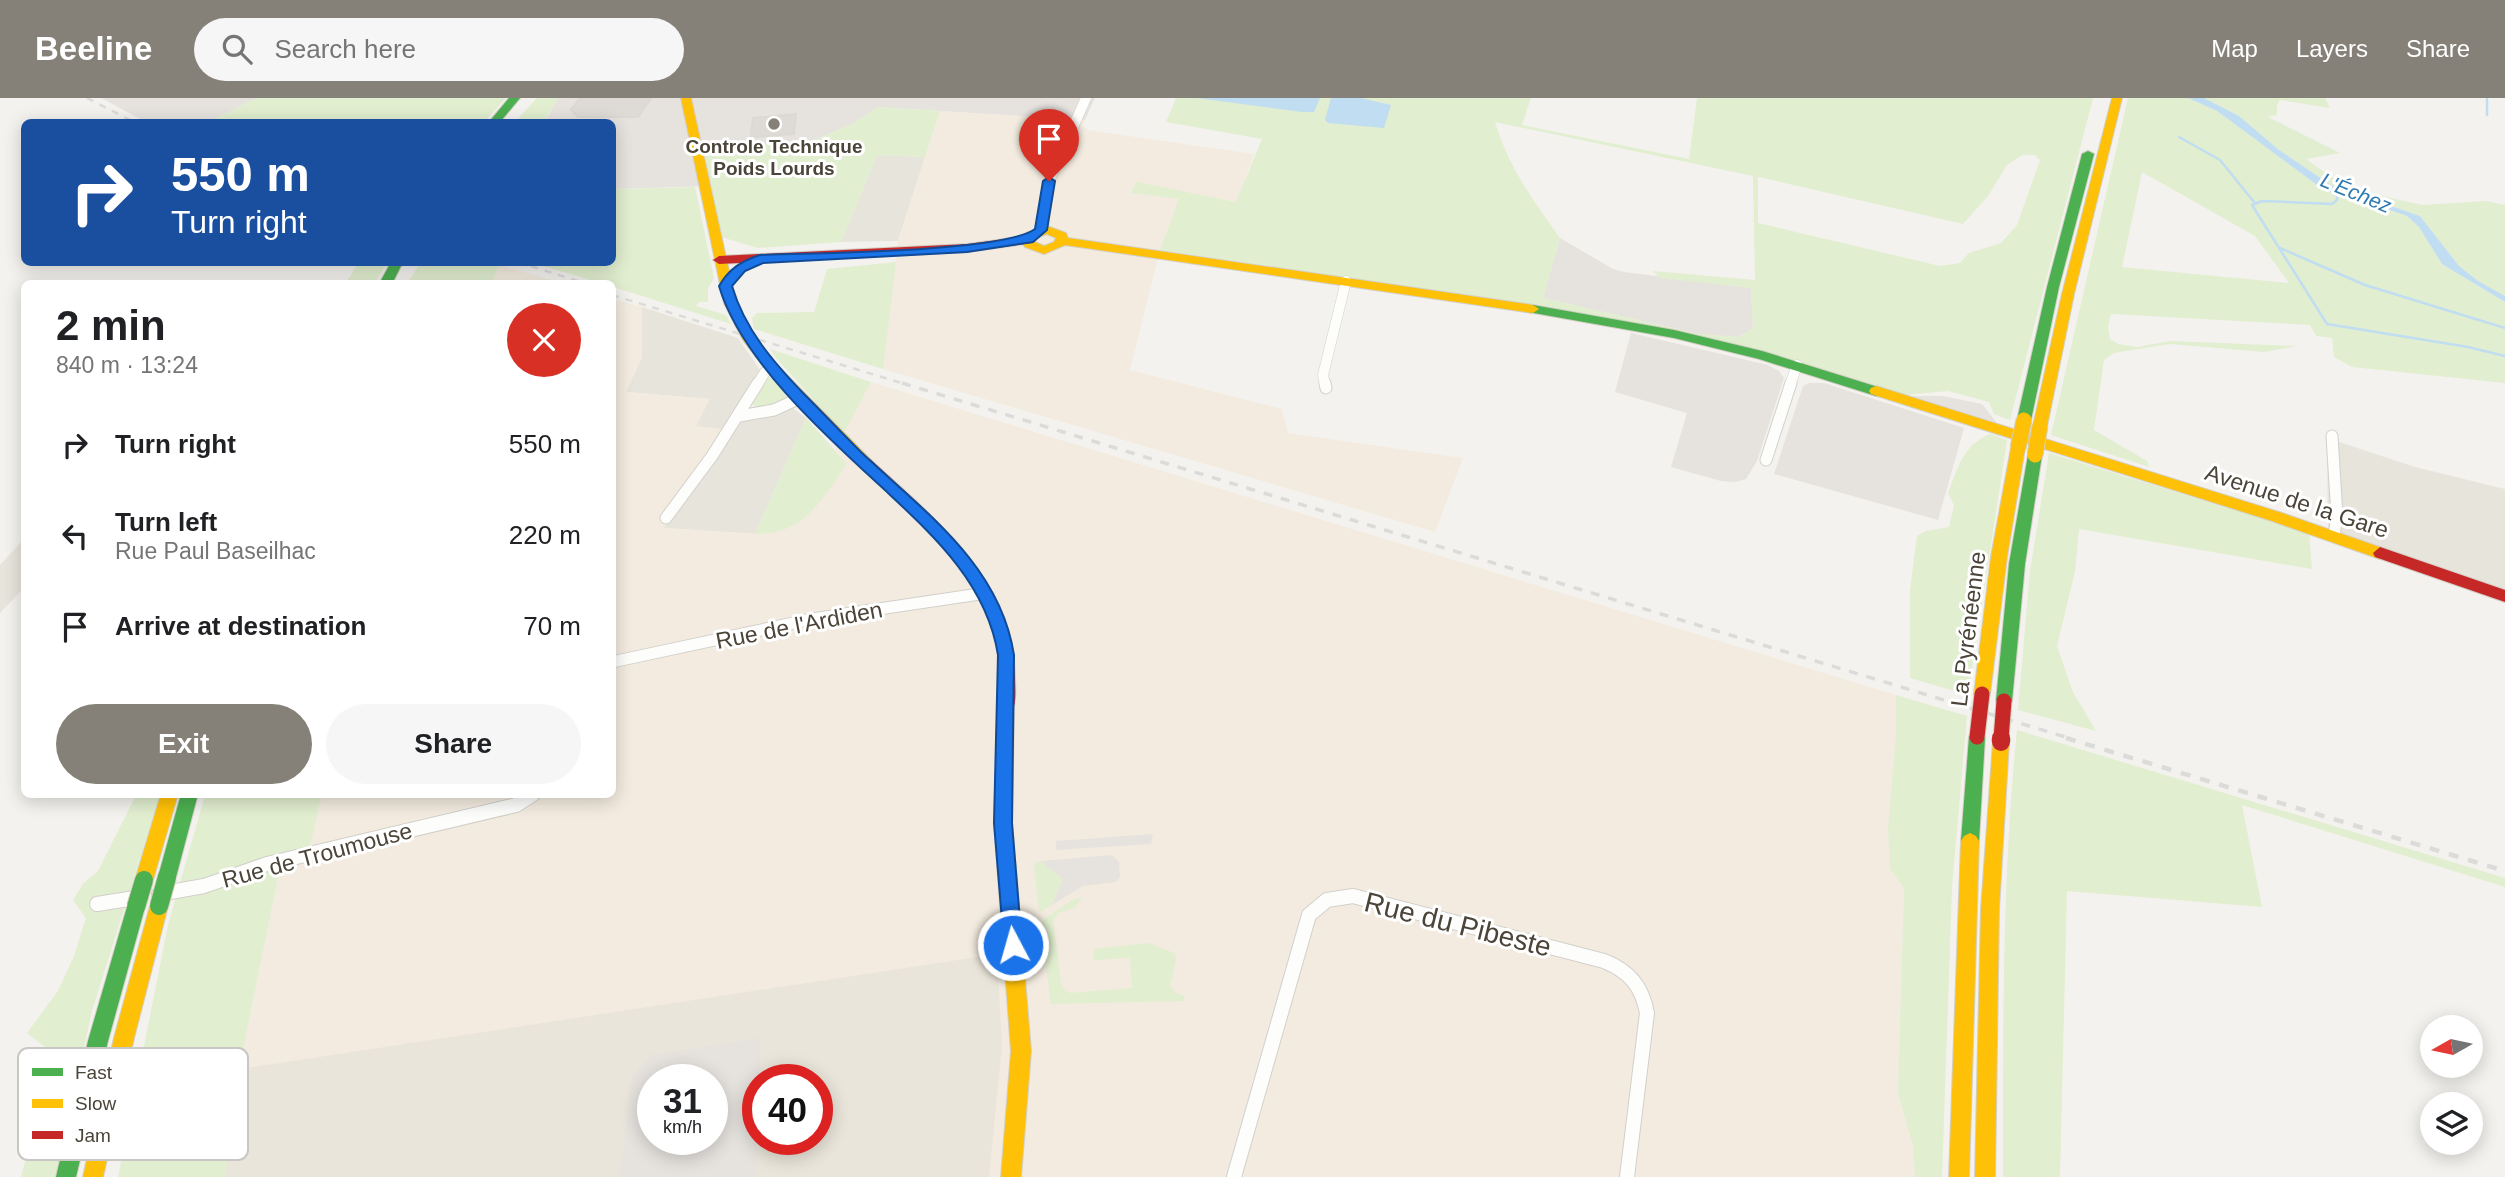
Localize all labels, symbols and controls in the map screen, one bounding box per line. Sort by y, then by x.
search box [194,18,684,81]
text: Beeline [35,30,152,67]
icon: search [218,30,256,68]
text: Search here [274,34,416,64]
text: Map [2211,35,2258,62]
text: Layers [2296,35,2368,62]
text: Share [2406,35,2470,62]
pin [1019,109,1079,181]
marker: Controle Technique Poids Lourds [766,116,782,132]
icon: arrive [1030,120,1068,158]
place label: Controle Technique Poids Lourds [686,136,862,179]
icon: right [56,147,147,238]
text: 550 m [171,147,310,201]
water label: L'Échez [2318,168,2395,217]
text: Turn right [171,204,307,240]
text: 2 min [56,302,166,349]
button: close [507,303,581,377]
text: 840 m · 13:24 [56,352,198,378]
icon: right [56,426,94,464]
text: Turn right [115,429,236,459]
text: 550 m [509,429,581,459]
street label: Avenue de la Gare [2202,459,2392,543]
text: Turn left [115,507,217,537]
icon: left [56,517,94,555]
text: 220 m [509,520,581,550]
text: Rue Paul Baseilhac [115,538,316,564]
street label: La Pyrénéenne [1946,550,1990,708]
street label: Rue de l'Ardiden [713,596,885,654]
icon: arrive [56,608,94,646]
text: Arrive at destination [115,611,366,641]
text: 70 m [523,611,581,641]
button: Exit [56,704,312,784]
button: Share [326,704,581,784]
street label: Rue de Troumouse [219,817,415,893]
street label: Rue du Pibeste [1361,886,1555,963]
position arrow [976,908,1050,982]
north arrow [2420,1015,2483,1078]
map controls [2420,1015,2483,1155]
legend [18,1048,248,1160]
text: Fast [75,1062,113,1083]
speed limit sign: 40 [742,1064,833,1155]
text: 31 [663,1081,702,1120]
button: layers [2420,1092,2483,1155]
text: Slow [75,1093,116,1114]
text: km/h [663,1117,702,1137]
text: Jam [75,1125,111,1146]

